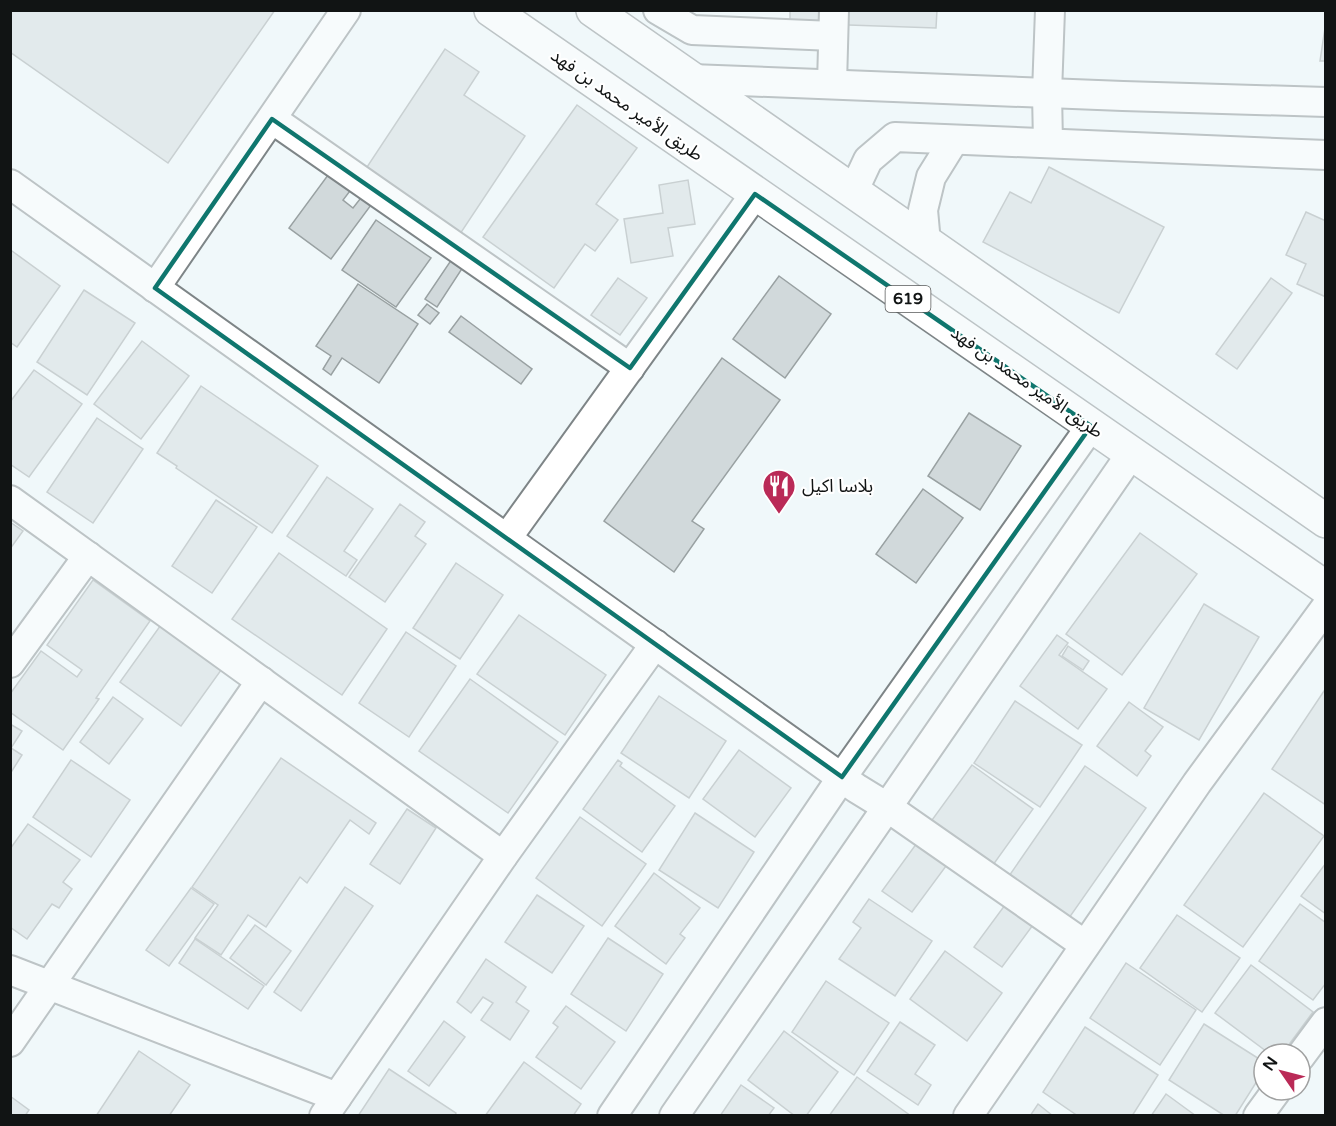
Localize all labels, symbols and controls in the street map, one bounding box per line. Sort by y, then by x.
street label: طريق الأمير محمد بن فهد [547,44,707,166]
road number: 619 [886,286,930,312]
street label: طريق الأمير محمد بن فهد [947,321,1107,443]
restaurant icon: بلاسا اكيل [761,468,797,515]
place label: بلاسا اكيل [802,475,873,497]
north arrow [1252,1042,1312,1102]
text: N [1259,1053,1282,1075]

